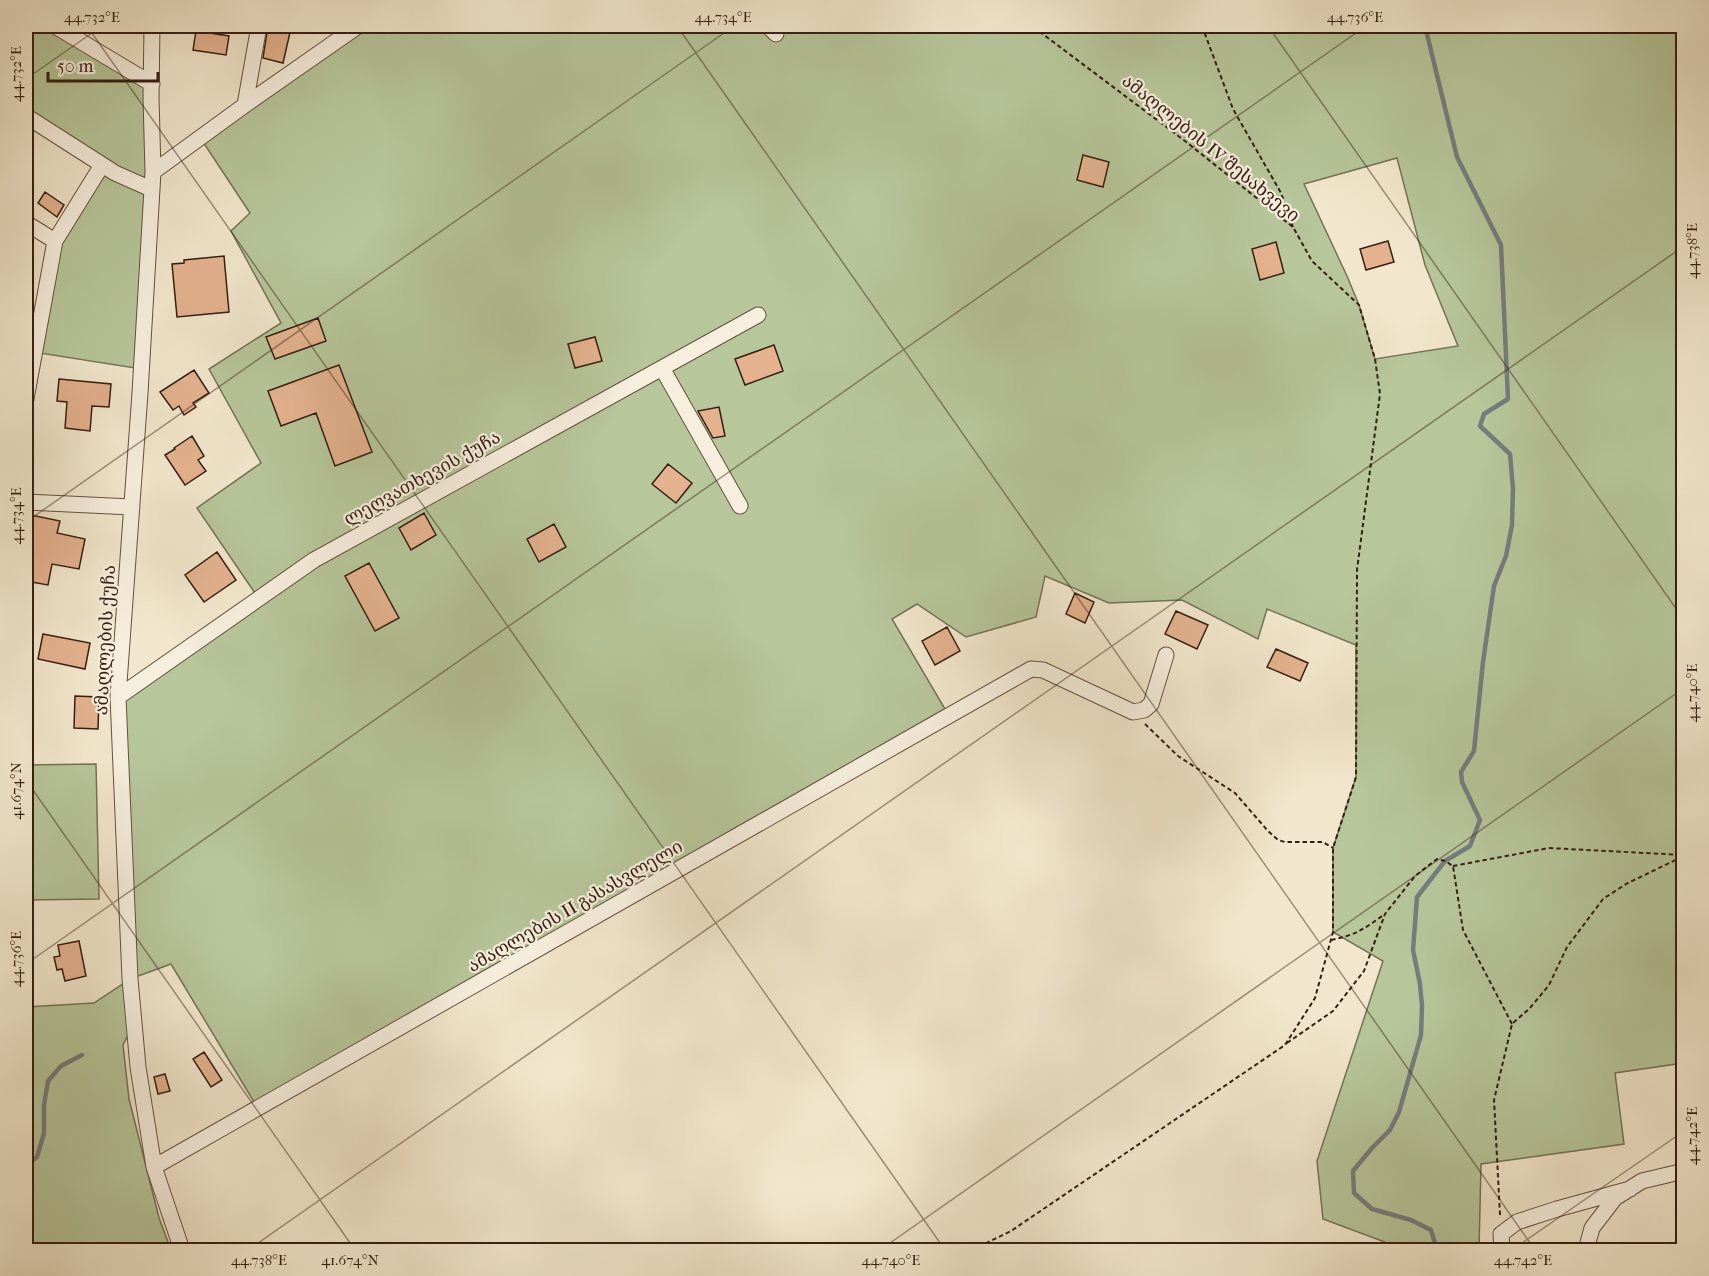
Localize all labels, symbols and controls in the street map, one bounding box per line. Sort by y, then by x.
text: 44.732°E [64,8,120,26]
text: 44.734°E [694,8,752,26]
text: 44.736°E [1327,8,1383,26]
scale bar [48,45,158,83]
text: 44.732°E [7,46,25,102]
text: 50 m [57,56,94,77]
street label: ამაღლების IV შესახვევი [1118,70,1304,227]
text: 44.738°E [1683,223,1701,279]
street label: ლეღვათხევის ქუჩა [340,427,504,530]
text: 44.734°E [7,487,25,545]
street label: ამაღლების ქუჩა [91,564,120,716]
text: 44.740°E [1683,664,1701,722]
text: 41.674°N [7,762,25,820]
street label: ამაღლების II გასასვლელი [464,836,686,977]
text: 44.736°E [7,931,25,987]
text: 44.742°E [1683,1107,1701,1165]
text: 44.738°E [231,1251,287,1269]
text: 41.674°N [321,1251,379,1269]
text: 44.740°E [862,1251,920,1269]
text: 44.742°E [1494,1251,1552,1269]

